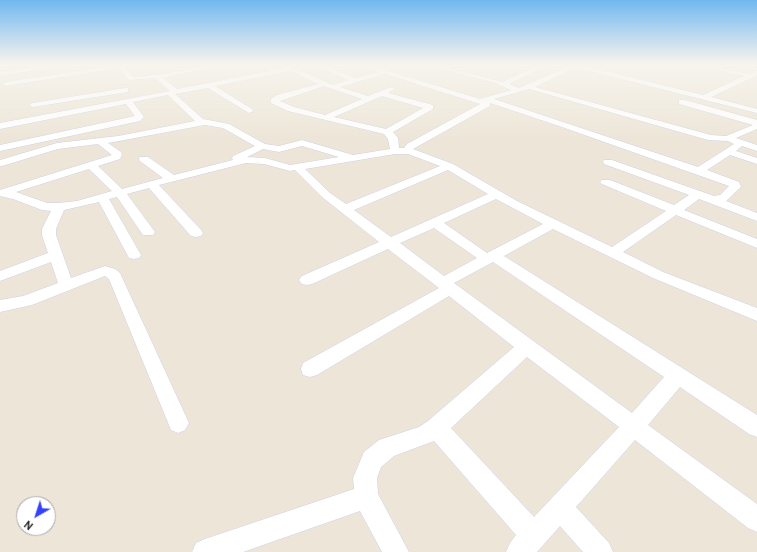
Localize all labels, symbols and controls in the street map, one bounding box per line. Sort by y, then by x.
north arrow [16,496,56,536]
text: N [22,517,37,532]

